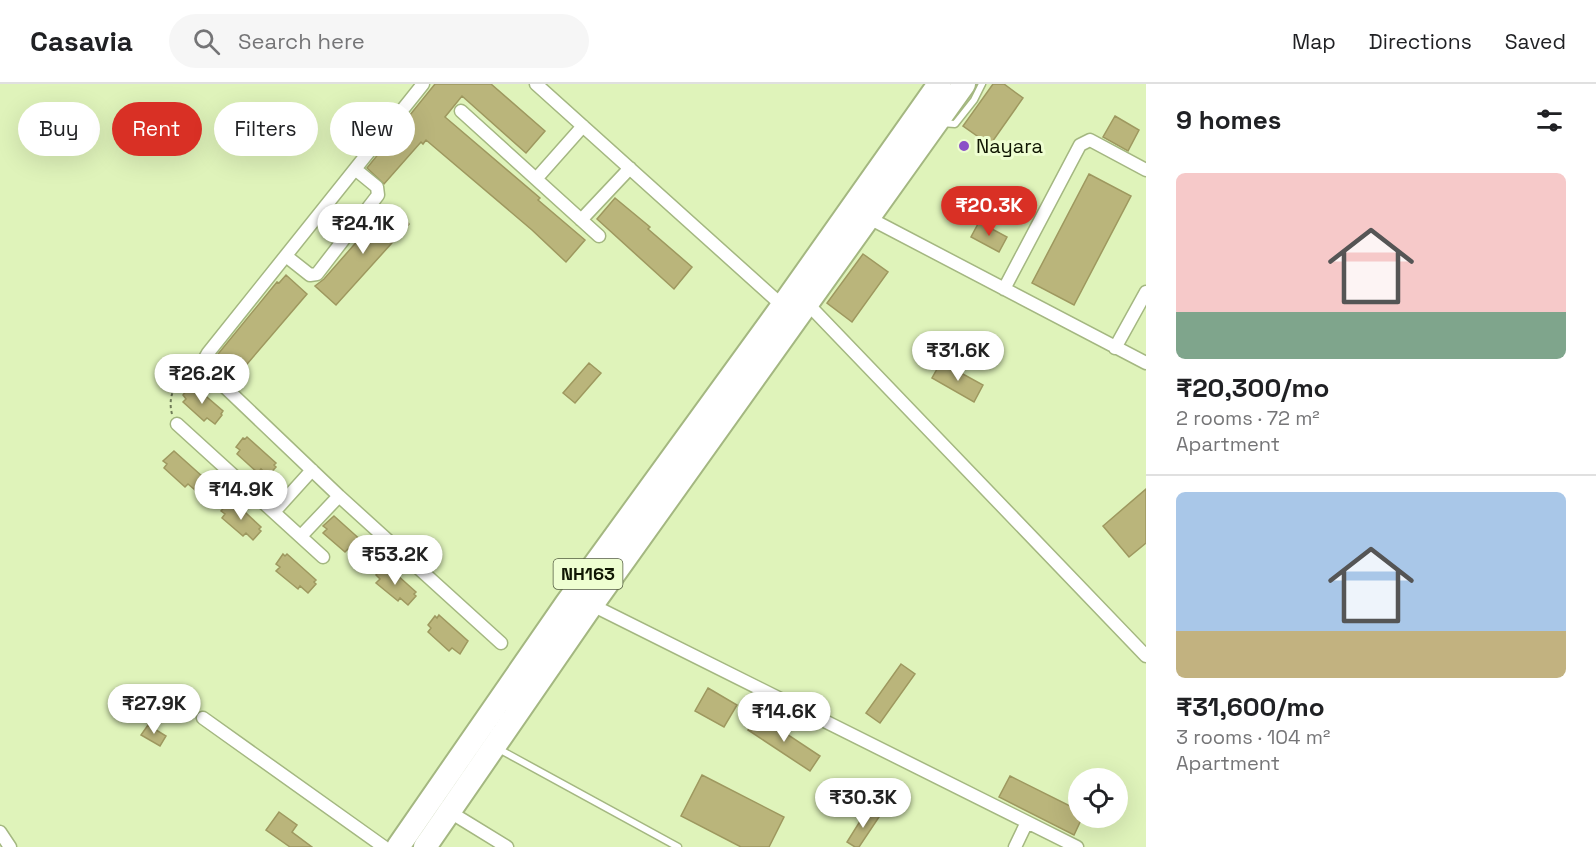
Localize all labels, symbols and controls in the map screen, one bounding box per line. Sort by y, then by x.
search box [169,14,589,68]
text: Casavia [30,23,133,59]
icon: search [190,25,223,58]
text: Search here [238,27,365,55]
text: Map [1292,28,1336,55]
text: Directions [1369,28,1472,55]
text: Saved [1505,28,1566,55]
chip: Buy [18,102,100,156]
chip: Rent [112,102,202,156]
chip: Filters [214,102,318,156]
chip: New [330,102,415,156]
text: 9 homes [1176,103,1281,137]
icon: filters [1533,104,1566,137]
place label: Nayara [976,133,1043,159]
marker: Nayara [957,139,971,153]
pin: ₹20.3K [940,186,1038,237]
text: ₹20.3K [955,192,1023,218]
pin: ₹24.1K [314,204,412,255]
text: ₹24.1K [331,210,395,236]
icon: home [1317,212,1425,320]
pin: ₹31.6K [909,331,1007,382]
text: ₹31.6K [926,337,990,363]
pin: ₹26.2K [153,354,251,405]
text: ₹26.2K [169,360,236,386]
text: ₹20,300/mo [1176,371,1330,405]
text: 2 rooms · 72 m² [1176,405,1320,431]
text: Apartment [1176,431,1280,457]
pin: ₹14.9K [192,470,290,521]
text: ₹14.9K [209,476,274,502]
icon: home [1317,531,1425,639]
pin: ₹53.2K [346,535,444,586]
text: ₹53.2K [362,541,428,567]
road number: NH163 [554,559,622,589]
pin: ₹27.9K [105,684,203,735]
text: ₹27.9K [122,690,186,716]
text: ₹31,600/mo [1176,690,1325,724]
pin: ₹14.6K [735,692,833,743]
text: ₹14.6K [752,698,816,724]
text: 3 rooms · 104 m² [1176,724,1330,750]
text: Apartment [1176,750,1280,776]
map controls [1068,768,1128,828]
button: locate [1068,768,1128,828]
pin: ₹30.3K [814,778,912,829]
text: ₹30.3K [829,784,897,810]

